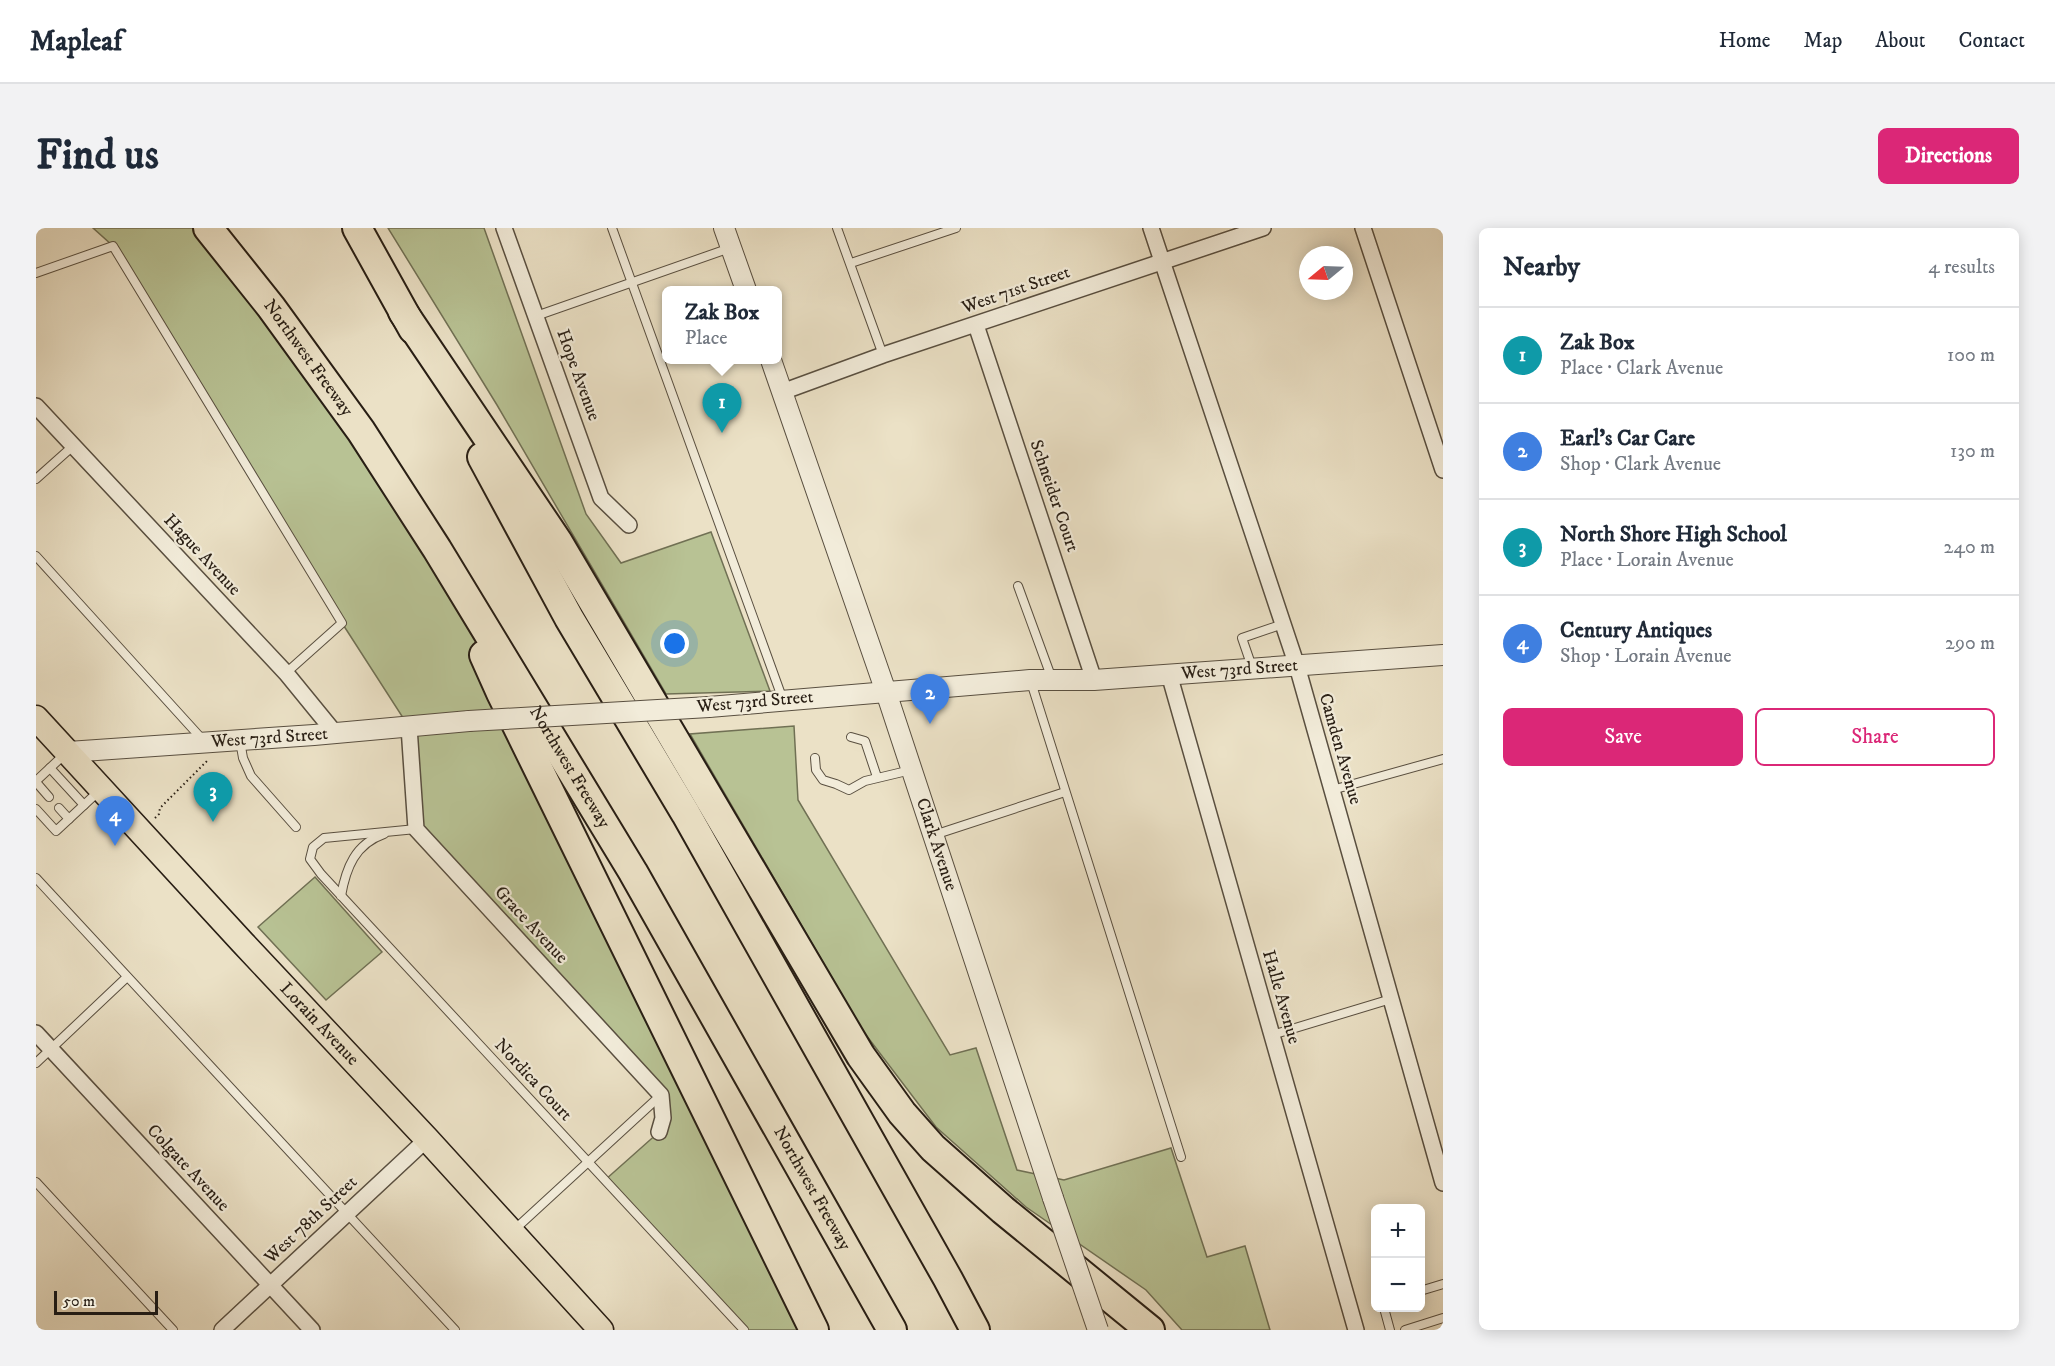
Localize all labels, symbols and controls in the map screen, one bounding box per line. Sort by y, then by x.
text: Mapleaf [30,24,122,59]
text: Home [1719,28,1771,54]
text: Map [1804,28,1842,54]
text: About [1875,28,1926,54]
text: Contact [1959,28,2025,54]
button: Directions [1878,128,2019,184]
text: Find us [36,130,159,182]
north arrow [1299,246,1353,300]
text: Nearby [1503,251,1580,284]
text: 4 results [1928,255,1995,280]
street label: West 71st Street [958,261,1073,319]
popup [662,286,782,364]
street label: Northwest Freeway [258,295,358,421]
text: Zak Box [685,299,759,326]
street label: Hope Avenue [551,326,605,424]
text: Place [685,326,728,351]
text: Zak Box [1560,329,1635,356]
text: 1 [1519,343,1526,368]
text: 100 m [1947,343,1995,368]
text: Place · Clark Avenue [1560,356,1723,381]
pin: 1 [702,384,742,433]
text: Earl's Car Care [1560,425,1695,452]
street label: Schneider Court [1025,437,1084,555]
text: 2 [1518,439,1527,464]
text: 130 m [1950,439,1995,464]
text: Shop · Clark Avenue [1560,452,1721,477]
street label: Hague Avenue [159,510,245,600]
text: North Shore High School [1560,521,1787,548]
text: 3 [1519,535,1526,560]
text: 240 m [1944,535,1995,560]
text: Place · Lorain Avenue [1560,548,1734,573]
text: Century Antiques [1560,617,1712,644]
your location [660,629,689,658]
text: 4 [1517,631,1528,656]
text: 290 m [1945,631,1995,656]
text: Shop · Lorain Avenue [1560,644,1732,669]
street label: West 73rd Street [1179,654,1299,685]
pin: 2 [910,674,950,724]
street label: West 73rd Street [695,686,814,718]
street label: Camden Avenue [1314,691,1366,807]
street label: Northwest Freeway [524,702,615,833]
button: Save [1503,708,1743,766]
button: Share [1755,708,1995,766]
street label: West 73rd Street [209,723,329,753]
pin: 3 [194,772,232,822]
street label: Clark Avenue [911,795,962,894]
pin: 4 [96,796,134,846]
street label: Grace Avenue [490,882,572,968]
street label: Halle Avenue [1257,947,1305,1047]
street label: Lorain Avenue [275,978,363,1070]
street label: Nordica Court [489,1034,577,1126]
street label: Colgate Avenue [142,1120,234,1216]
street label: Northwest Freeway [768,1123,856,1255]
street label: West 78th Street [259,1171,362,1269]
map controls [1371,1204,1425,1312]
button: + [1371,1204,1425,1258]
button: − [1371,1258,1425,1312]
scale bar [54,1288,158,1316]
text: 50 m [63,1291,95,1311]

